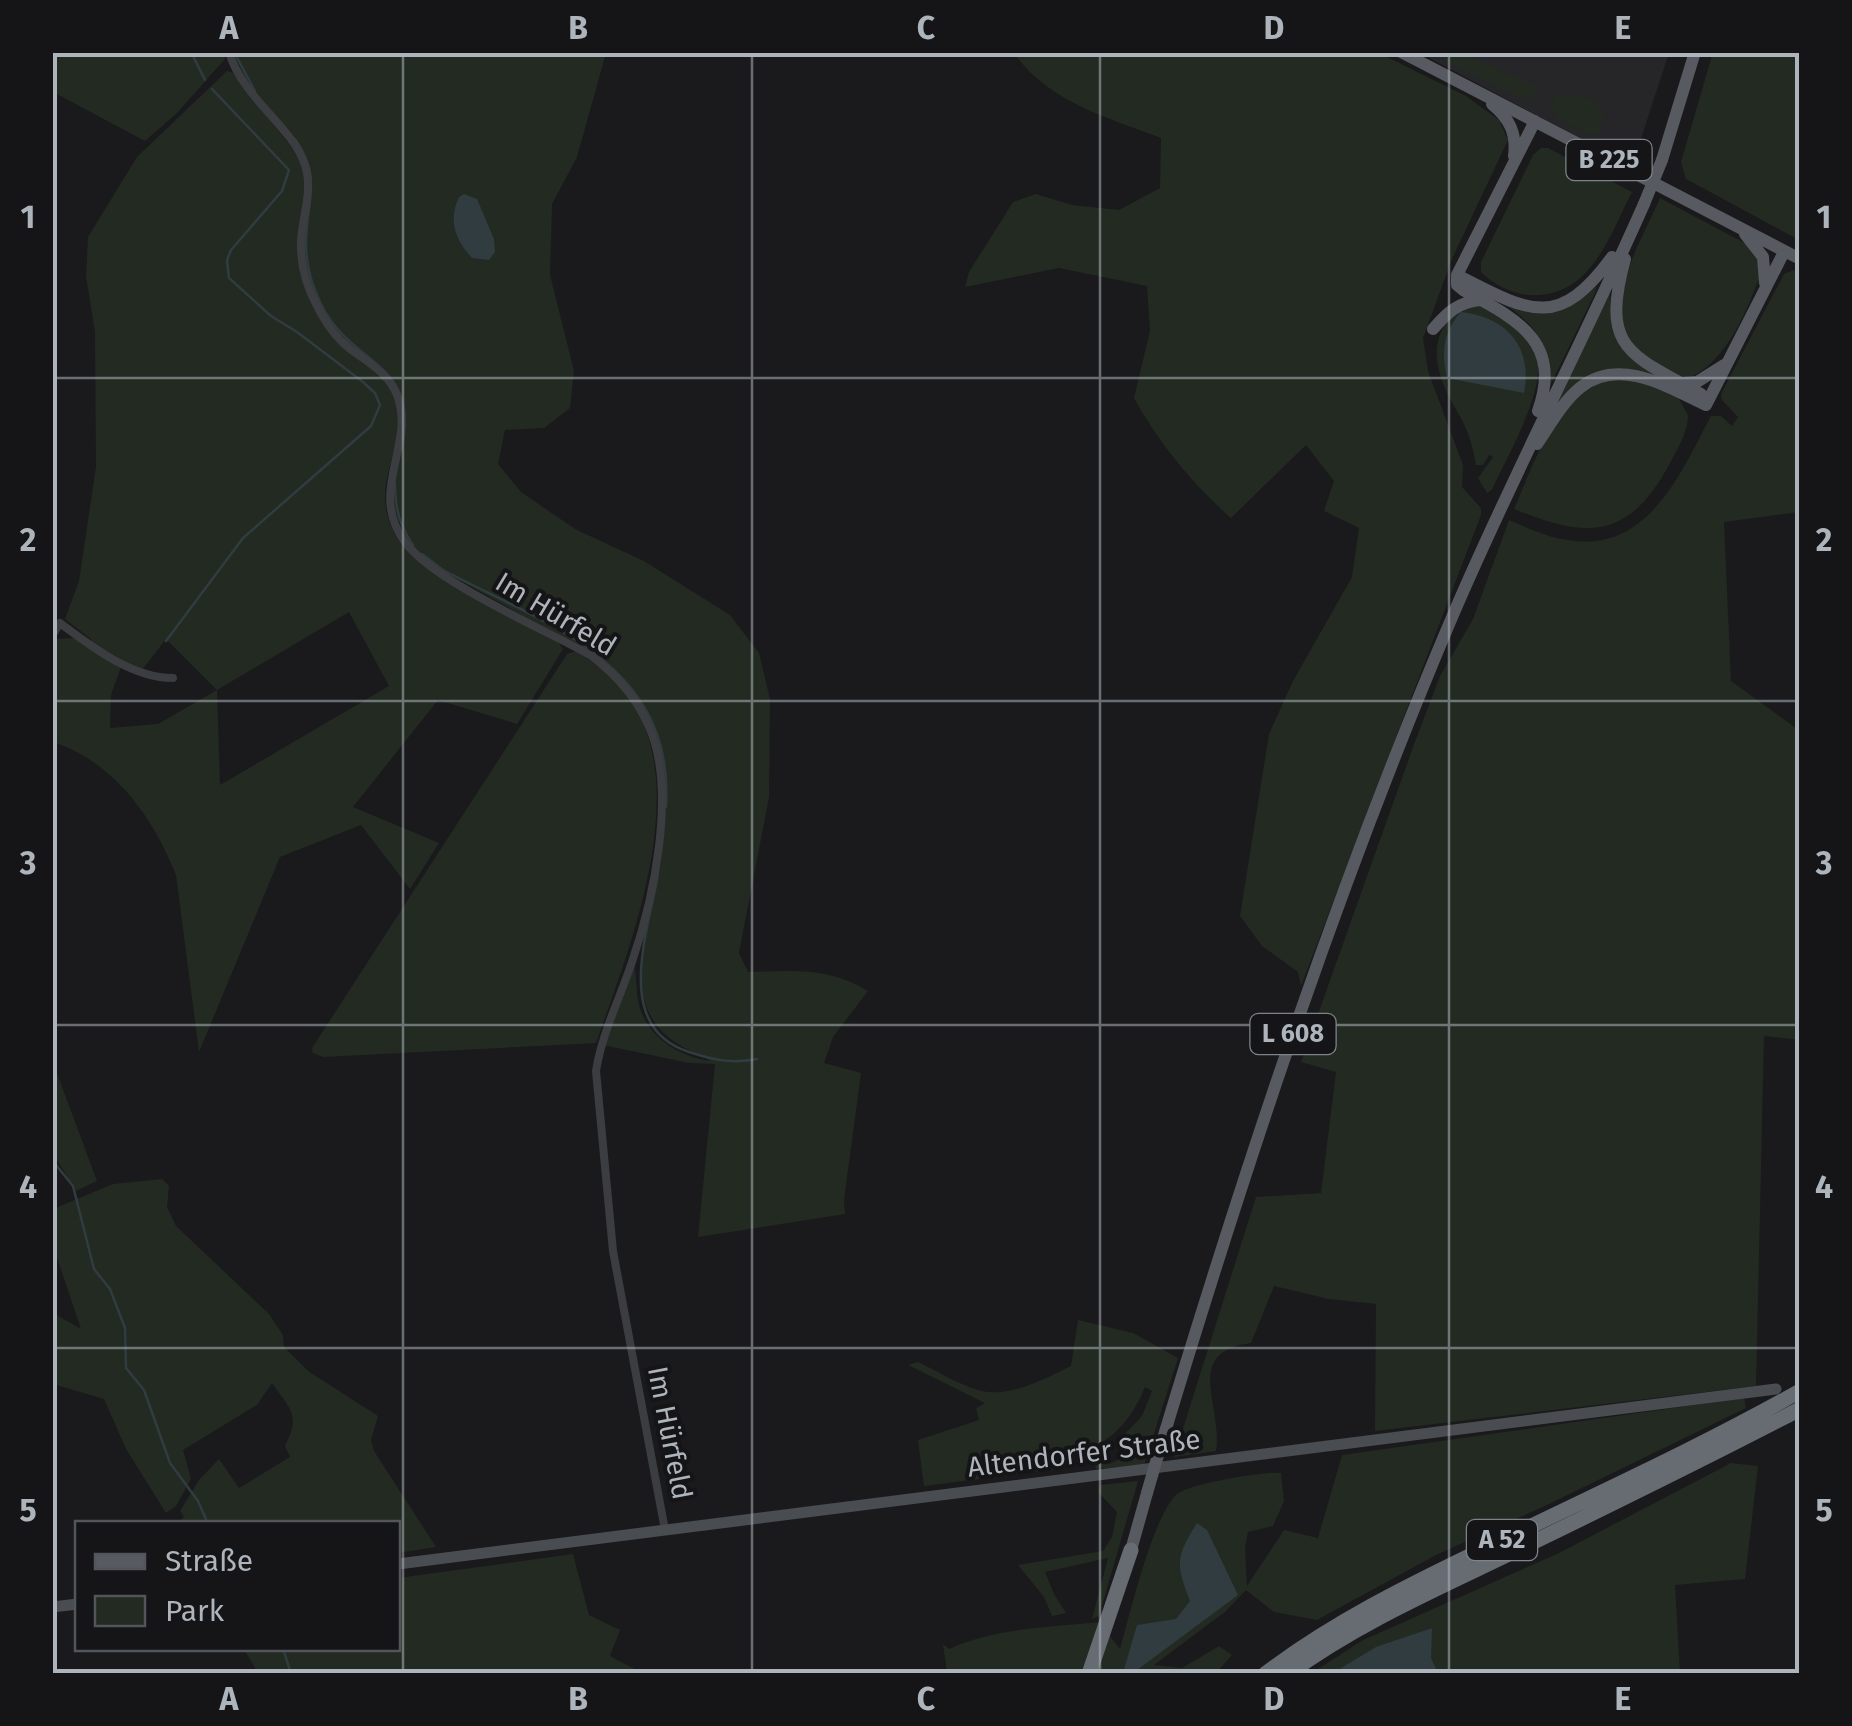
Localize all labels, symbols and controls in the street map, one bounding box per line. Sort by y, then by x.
text: A [219,9,240,47]
text: B [568,9,588,47]
text: C [917,9,936,47]
text: D [1264,9,1284,47]
text: E [1615,9,1631,47]
road number: B 225 [1566,140,1652,180]
text: 1 [21,198,35,236]
text: 1 [1817,198,1831,236]
text: 2 [20,521,36,559]
text: 2 [1816,521,1832,559]
street label: Im Hürfeld [490,565,622,663]
text: 3 [19,844,36,882]
text: 3 [1815,844,1832,882]
road number: L 608 [1250,1014,1336,1054]
text: 4 [19,1168,37,1206]
text: 4 [1815,1168,1833,1206]
street label: Im Hürfeld [641,1364,699,1502]
street label: Altendorfer Straße [966,1422,1202,1484]
text: 5 [19,1491,37,1529]
text: 5 [1815,1491,1833,1529]
road number: A 52 [1467,1520,1537,1560]
legend [75,1521,400,1651]
text: Straße [165,1543,253,1579]
text: Park [165,1593,225,1629]
text: A [219,1680,240,1718]
text: B [568,1680,588,1718]
text: C [917,1680,936,1718]
text: D [1264,1680,1284,1718]
text: E [1615,1680,1631,1718]

